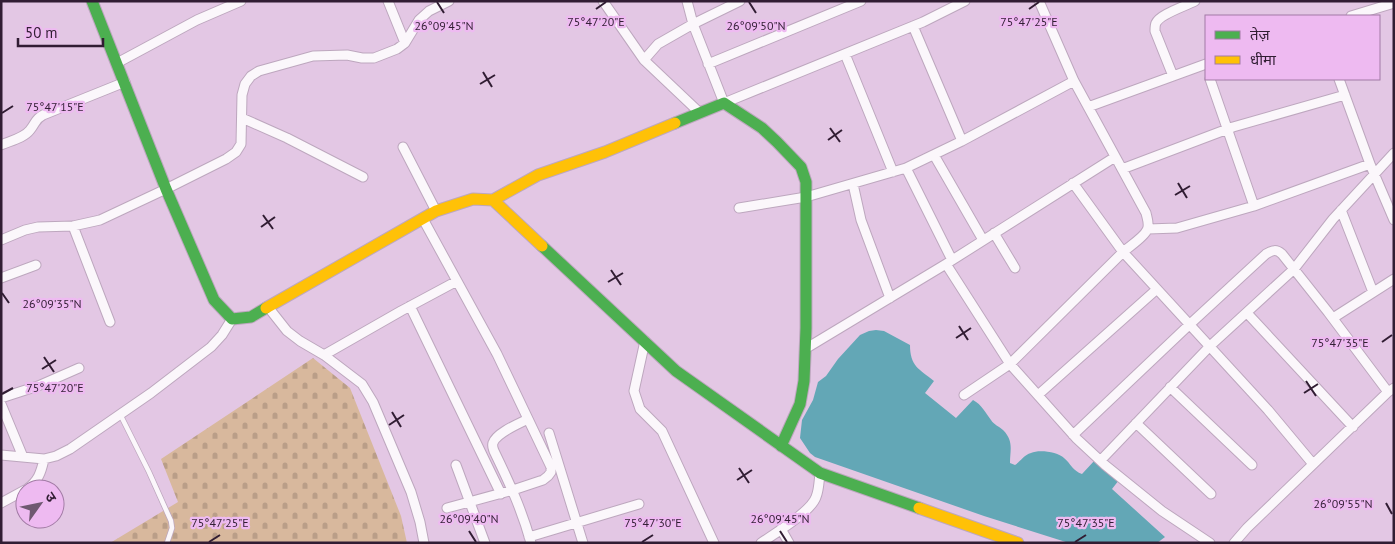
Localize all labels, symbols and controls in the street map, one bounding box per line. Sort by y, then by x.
text: 75°47'20"E [567,14,625,29]
text: 75°47'25"E [1000,14,1058,29]
scale bar [18,15,102,47]
legend [1205,15,1380,80]
text: 26°09'45"N [414,18,474,33]
text: 26°09'50"N [726,18,786,33]
text: 50 m [25,23,58,42]
text: तेज़ [1250,25,1271,44]
text: धीमा [1250,50,1277,69]
text: 75°47'15"E [26,99,84,114]
text: 26°09'35"N [22,296,82,311]
text: 75°47'35"E [1311,335,1369,350]
text: 75°47'20"E [26,380,84,395]
north arrow [15,479,65,529]
text: उ [41,489,61,506]
text: 26°09'55"N [1313,496,1373,511]
text: 26°09'40"N [439,511,499,526]
text: 26°09'45"N [750,511,810,526]
text: 75°47'25"E [191,515,249,530]
text: 75°47'30"E [624,515,682,530]
text: 75°47'35"E [1057,515,1115,530]

